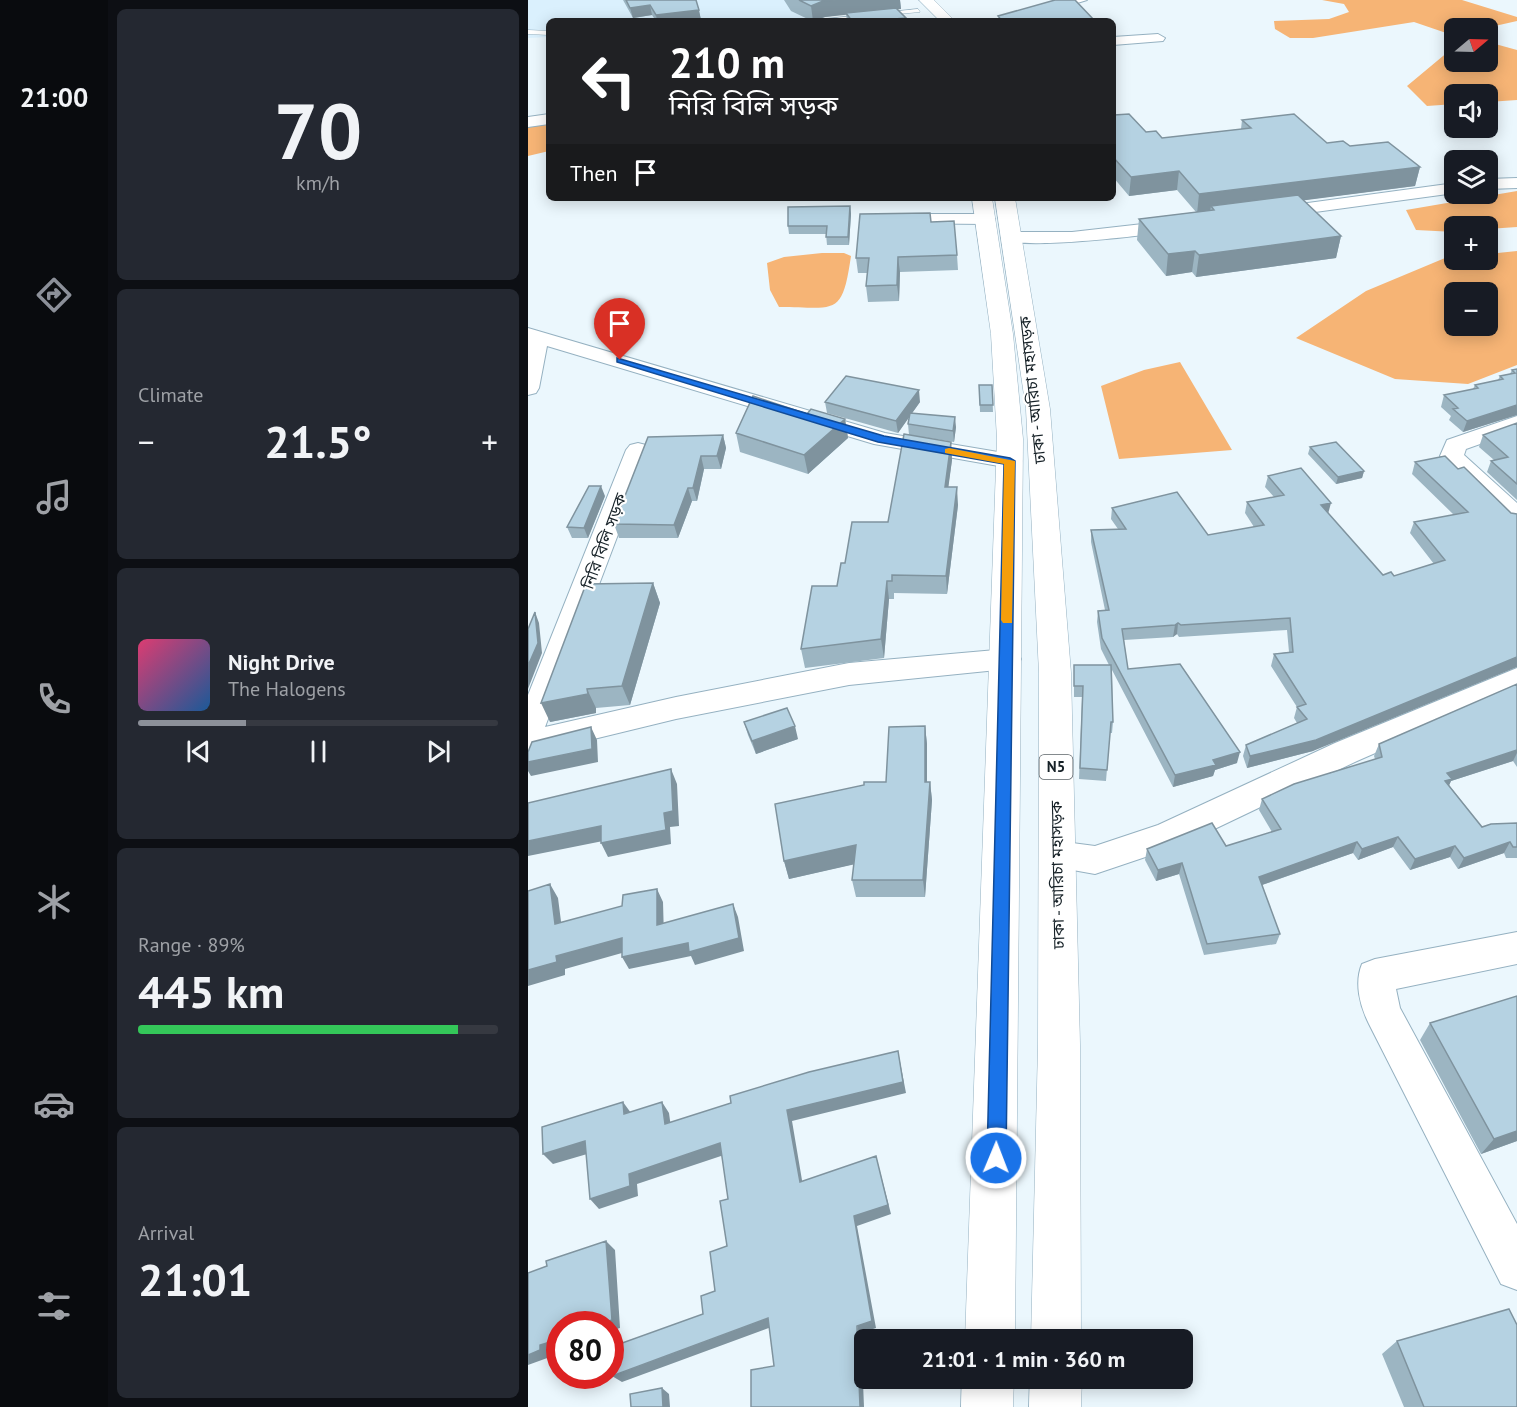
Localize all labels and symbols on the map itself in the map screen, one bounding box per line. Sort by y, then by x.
north arrow [1444,18,1498,72]
pin [594,298,645,360]
street label: ঢাকা - আরিচা মহাসড়ক [1014,314,1050,466]
street label: নিরি বিলি সড়ক [577,489,631,592]
road number: N5 [1040,755,1072,779]
street label: ঢাকা - আরিচা মহাসড়ক [1046,800,1068,950]
position arrow [964,1126,1028,1190]
speed limit sign: 80 [546,1311,624,1389]

